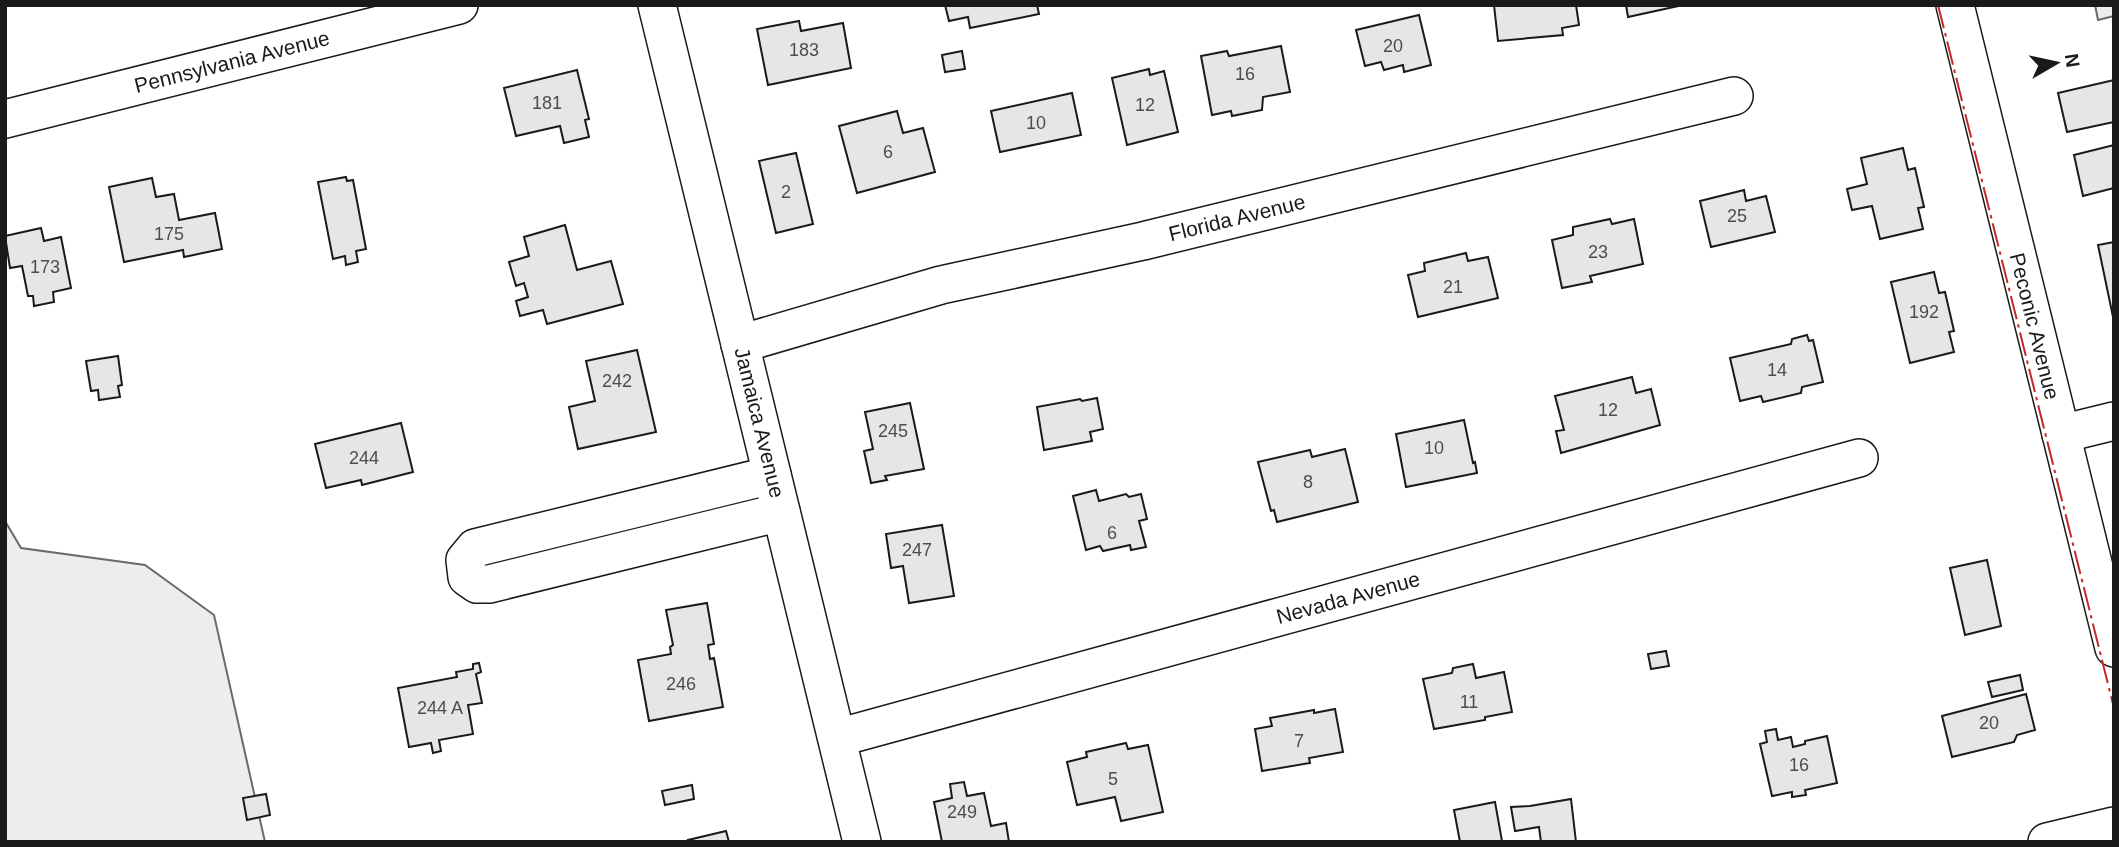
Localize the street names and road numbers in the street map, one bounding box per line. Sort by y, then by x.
street label: Pennsylvania Avenue [132,26,332,97]
street label: Florida Avenue [1166,190,1308,245]
street label: Peconic Avenue [2006,250,2064,402]
street label: Jamaica Avenue [730,345,789,500]
street label: Nevada Avenue [1274,567,1422,628]

